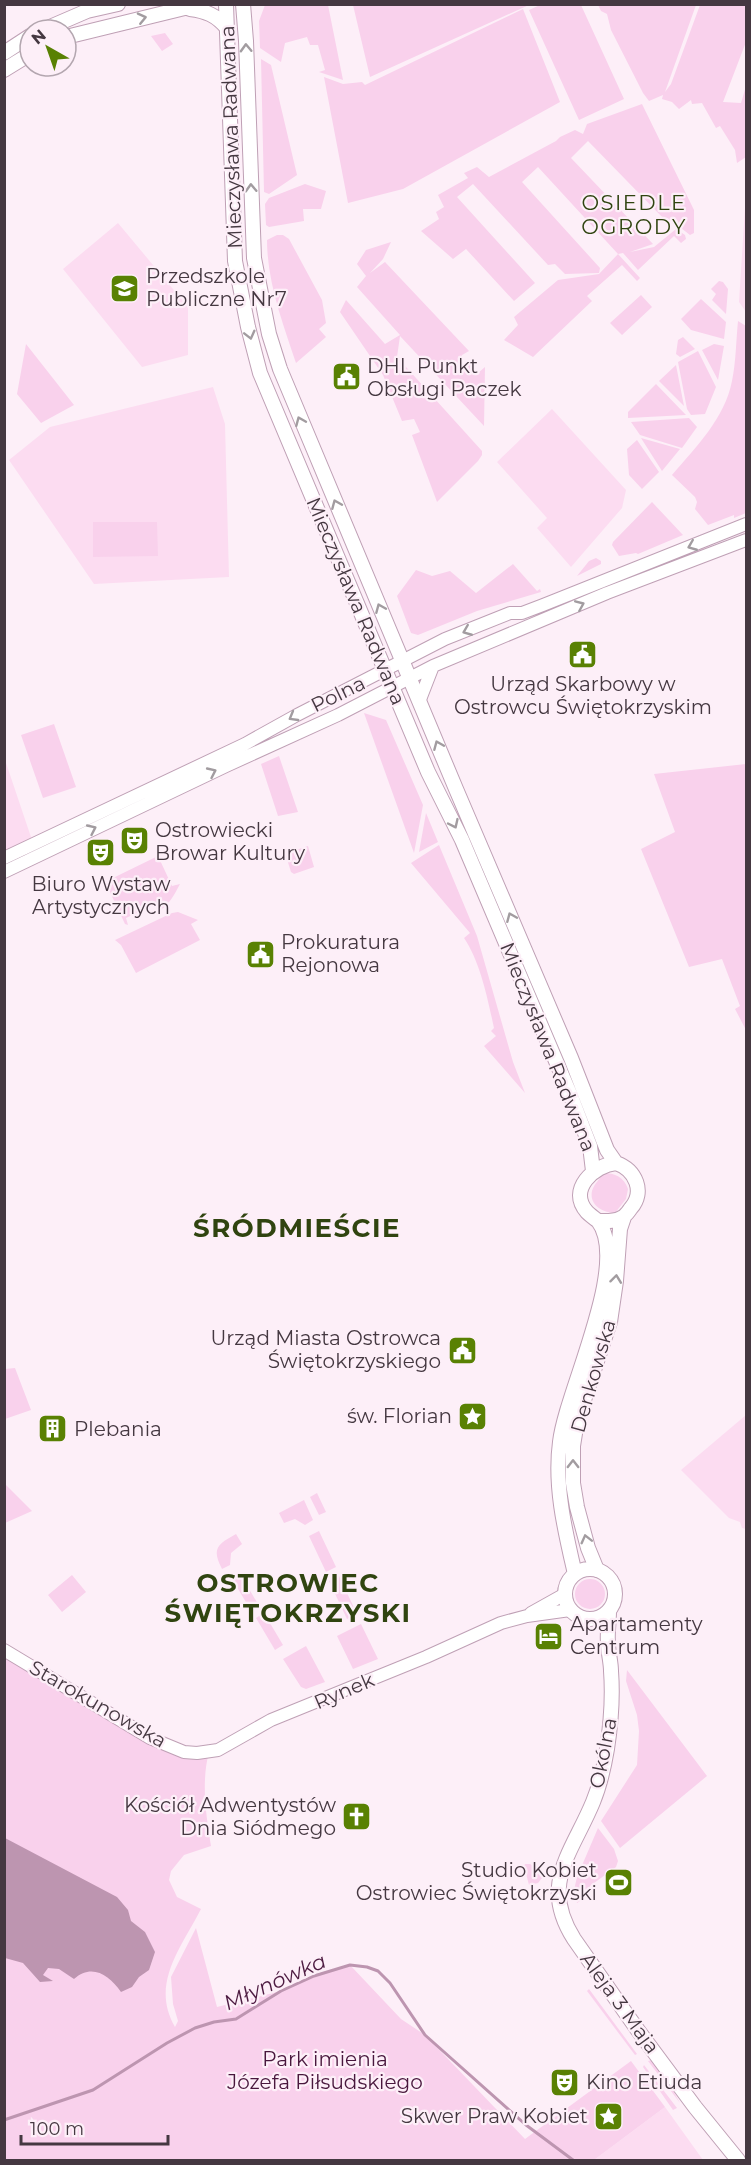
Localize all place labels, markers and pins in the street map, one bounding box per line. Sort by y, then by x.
place label: Przedszkole Publiczne Nr7 [146,264,287,311]
school or university icon: Przedszkole Publiczne Nr7 [109,272,141,304]
place label: DHL Punkt Obsługi Paczek [367,354,522,401]
public building icon: DHL Punkt Obsługi Paczek [330,361,362,393]
public building icon: Urząd Skarbowy w Ostrowcu Świętokrzyskim [567,638,599,670]
place label: Urząd Skarbowy w Ostrowcu Świętokrzyskim [454,672,712,719]
place label: Ostrowiecki Browar Kultury [155,818,305,865]
theatre icon: Ostrowiecki Browar Kultury [118,825,150,857]
theatre icon: Biuro Wystaw Artystycznych [85,837,117,869]
place label: Biuro Wystaw Artystycznych [31,872,171,919]
place label: Prokuratura Rejonowa [281,930,400,977]
public building icon: Prokuratura Rejonowa [244,938,276,970]
place label: Urząd Miasta Ostrowca Świętokrzyskiego [211,1326,441,1373]
public building icon: Urząd Miasta Ostrowca Świętokrzyskiego [446,1334,478,1366]
place icon: św. Florian [457,1400,489,1432]
place label: św. Florian [347,1404,452,1428]
building icon: Plebania [37,1413,69,1445]
place label: Plebania [74,1417,162,1441]
place label: Apartamenty Centrum [570,1612,703,1659]
hotel icon: Apartamenty Centrum [533,1620,565,1652]
place label: Kościół Adwentystów Dnia Siódmego [124,1793,336,1840]
church icon: Kościół Adwentystów Dnia Siódmego [341,1801,373,1833]
place label: Studio Kobiet Ostrowiec Świętokrzyski [356,1858,597,1905]
sports icon: Studio Kobiet Ostrowiec Świętokrzyski [602,1866,634,1898]
theatre icon: Kino Etiuda [549,2066,581,2098]
place label: Kino Etiuda [586,2070,702,2094]
place icon: Skwer Praw Kobiet [593,2100,625,2132]
place label: Skwer Praw Kobiet [401,2104,588,2128]

